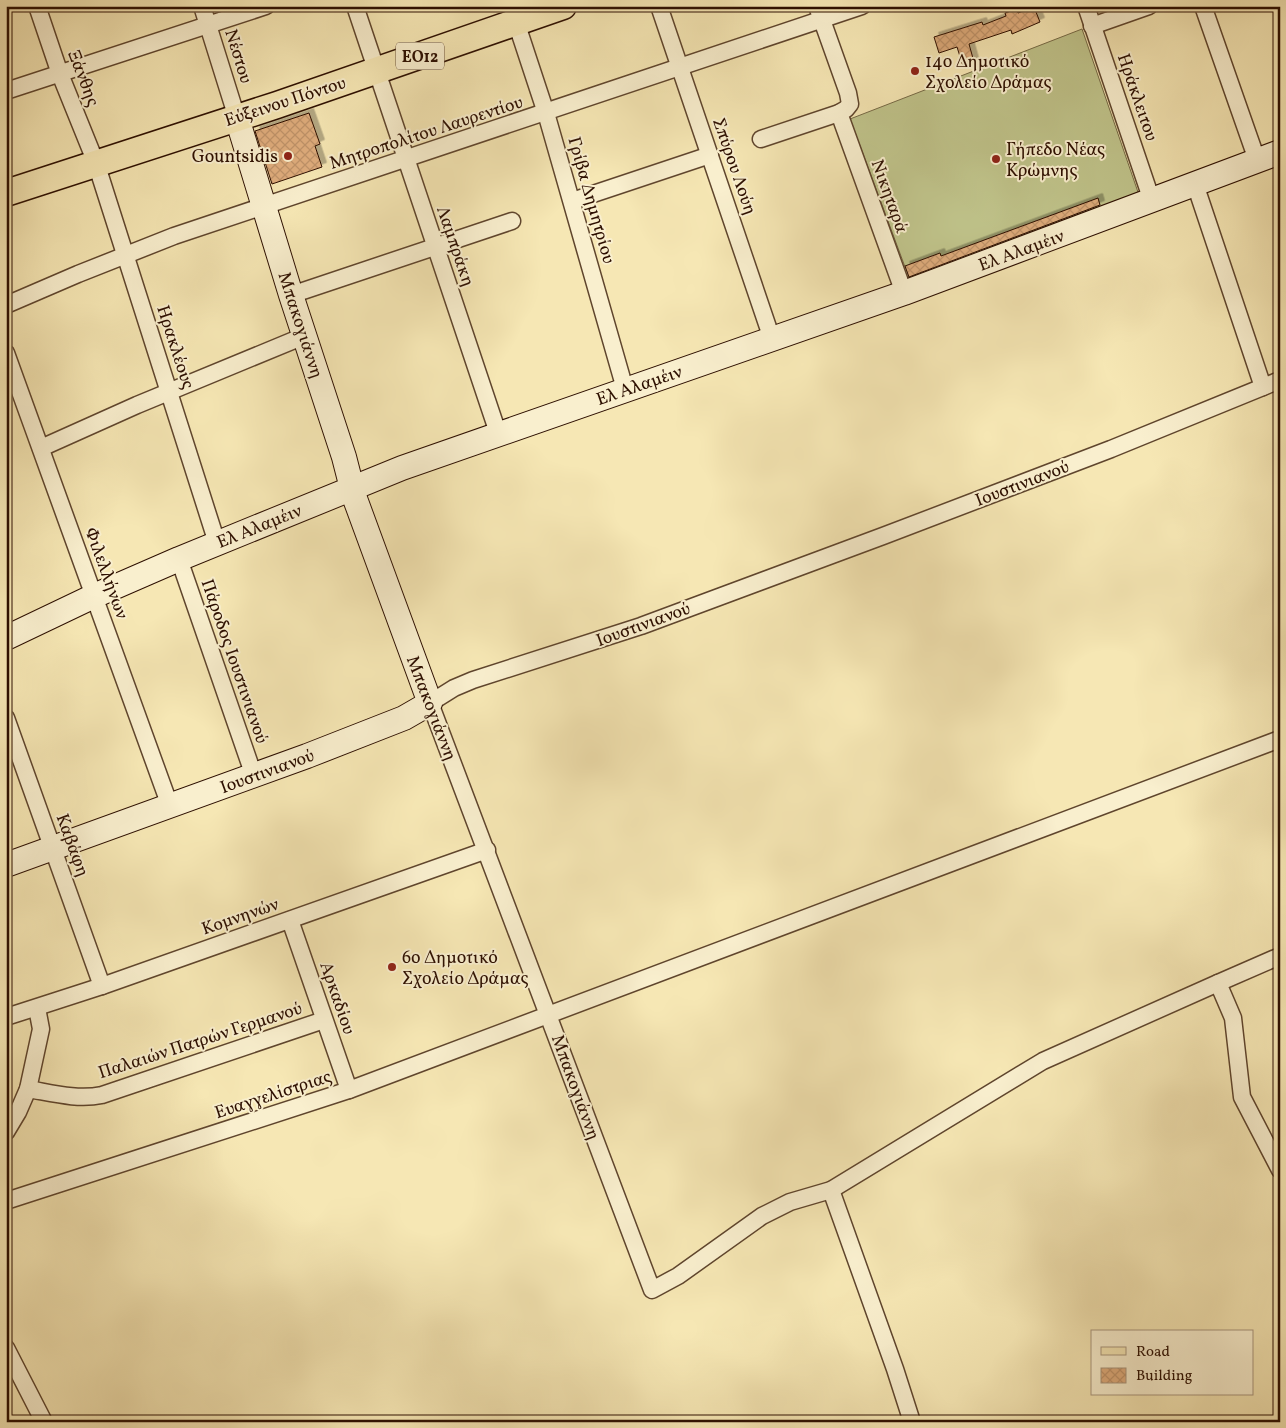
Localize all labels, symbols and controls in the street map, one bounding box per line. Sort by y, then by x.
street label: Νέστου [217,26,258,87]
road number: ΕΟ12 [396,42,444,70]
street label: Ξάνθης [60,47,105,111]
place label: 14ο Δημοτικό Σχολείο Δράμας [925,50,1052,96]
street label: Ηράκλειτου [1110,50,1163,145]
marker: 14ο Δημοτικό Σχολείο Δράμας [909,65,921,77]
street label: Εύξεινου Πόντου [222,71,349,134]
street label: Μητροπολίτου Λαυρεντίου [327,90,526,177]
street label: Σπύρου Λούη [705,115,762,218]
street label: Γρίβα Δημητρίου [561,134,621,267]
place label: Γήπεδο Νέας Κρώμνης [1006,138,1105,184]
place label: Gountsidis [192,145,278,170]
marker: Gountsidis [282,150,294,162]
marker: Γήπεδο Νέας Κρώμνης [990,153,1002,165]
street label: Νικηταρά [864,156,914,237]
street label: Λαμπράκη [429,203,480,290]
street label: Ελ Αλαμέιν [975,224,1068,278]
street label: Μπακογιάννη [271,269,329,382]
street label: Ηρακλέους [149,302,200,393]
street label: Ελ Αλαμέιν [593,360,686,413]
street label: Ιουστινιανού [972,455,1073,514]
street label: Ελ Αλαμέιν [213,499,306,556]
street label: Φιλελλήνων [77,524,134,623]
street label: Πάροδος Ιουστινιανού [194,576,273,747]
street label: Ιουστινιανού [593,597,694,654]
street label: Μπακογιάννη [399,652,462,765]
street label: Ιουστινιανού [217,744,318,801]
street label: Καβάφη [49,810,95,881]
street label: Κομνηνών [199,892,283,942]
place label: 6o Δημοτικό Σχολείο Δράμας [402,946,529,992]
street label: Αρκαδίου [313,959,361,1038]
marker: 6o Δημοτικό Σχολείο Δράμας [386,961,398,973]
street label: Παλαιών Πατρών Γερμανού [95,997,306,1086]
street label: Μπακογιάννη [544,1031,605,1144]
street label: Ευαγγελίστριας [212,1065,335,1126]
legend [1091,1330,1254,1396]
text: Road [1136,1342,1170,1363]
text: Building [1136,1366,1193,1387]

